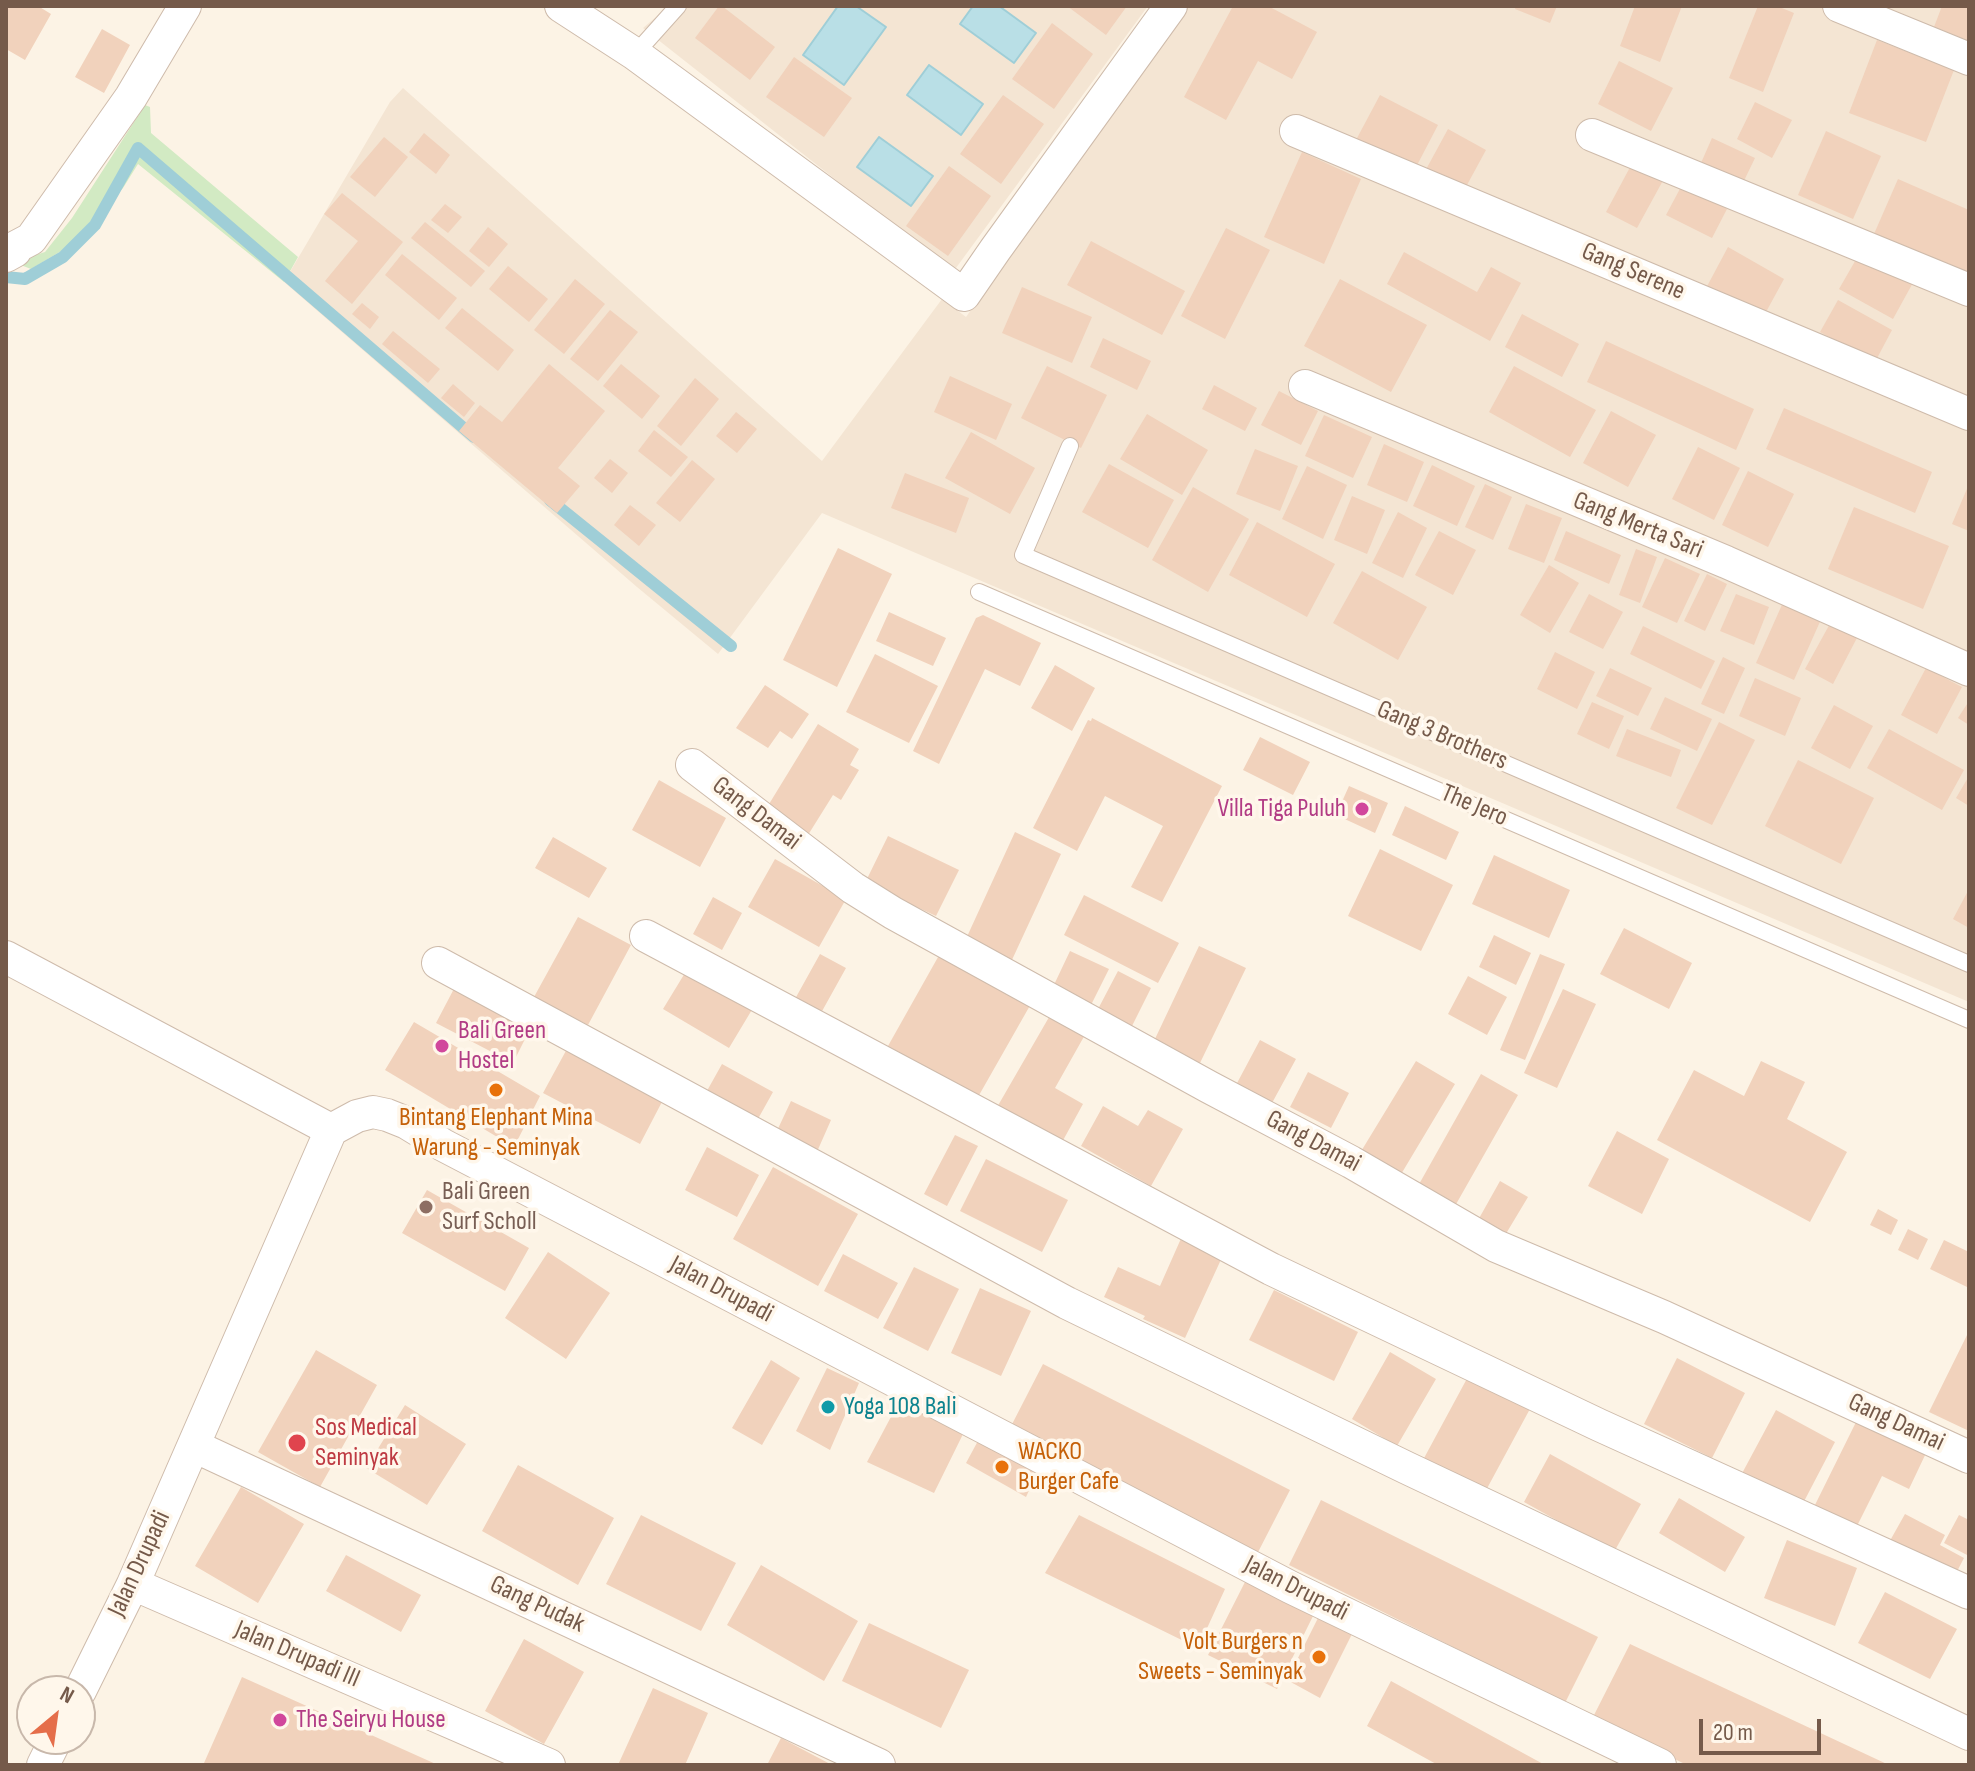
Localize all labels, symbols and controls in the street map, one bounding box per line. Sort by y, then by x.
street label: Gang Serene [1577,236,1689,308]
street label: Gang Merta Sari [1568,486,1708,566]
street label: Gang 3 Brothers [1372,695,1512,777]
street label: Gang Damai [706,771,806,857]
street label: The Jero [1436,778,1512,834]
place label: Villa Tiga Puluh [1217,793,1346,825]
marker: Villa Tiga Puluh [1353,800,1371,818]
place label: Bali Green Hostel [458,1015,546,1076]
marker: Bali Green Hostel [433,1037,451,1055]
marker: Bintang Elephant Mina Warung - Seminyak [487,1081,505,1099]
place label: Bintang Elephant Mina Warung - Seminyak [399,1102,593,1164]
street label: Gang Damai [1260,1104,1366,1180]
place label: Bali Green Surf Scholl [442,1176,537,1238]
marker: Bali Green Surf Scholl [417,1198,435,1216]
street label: Jalan Drupadi [664,1250,778,1330]
street label: Gang Damai [1843,1387,1949,1459]
place label: Yoga 108 Bali [844,1391,957,1423]
marker: Yoga 108 Bali [819,1398,837,1416]
place label: Sos Medical Seminyak [315,1412,417,1474]
marker: Sos Medical Seminyak [286,1432,308,1454]
place label: WACKO Burger Cafe [1018,1436,1119,1498]
marker: WACKO Burger Cafe [993,1458,1011,1476]
street label: Jalan Drupadi [102,1506,178,1622]
street label: Jalan Drupadi [1239,1549,1353,1629]
street label: Gang Pudak [485,1569,589,1641]
street label: Jalan Drupadi III [230,1615,364,1695]
place label: Volt Burgers n Sweets - Seminyak [1138,1626,1303,1688]
marker: Volt Burgers n Sweets - Seminyak [1310,1648,1328,1666]
north arrow [16,1675,96,1755]
text: N [55,1681,79,1710]
scale bar [1703,1703,1825,1753]
place label: The Seiryu House [296,1704,446,1736]
marker: The Seiryu House [271,1711,289,1729]
text: 20 m [1713,1718,1753,1747]

